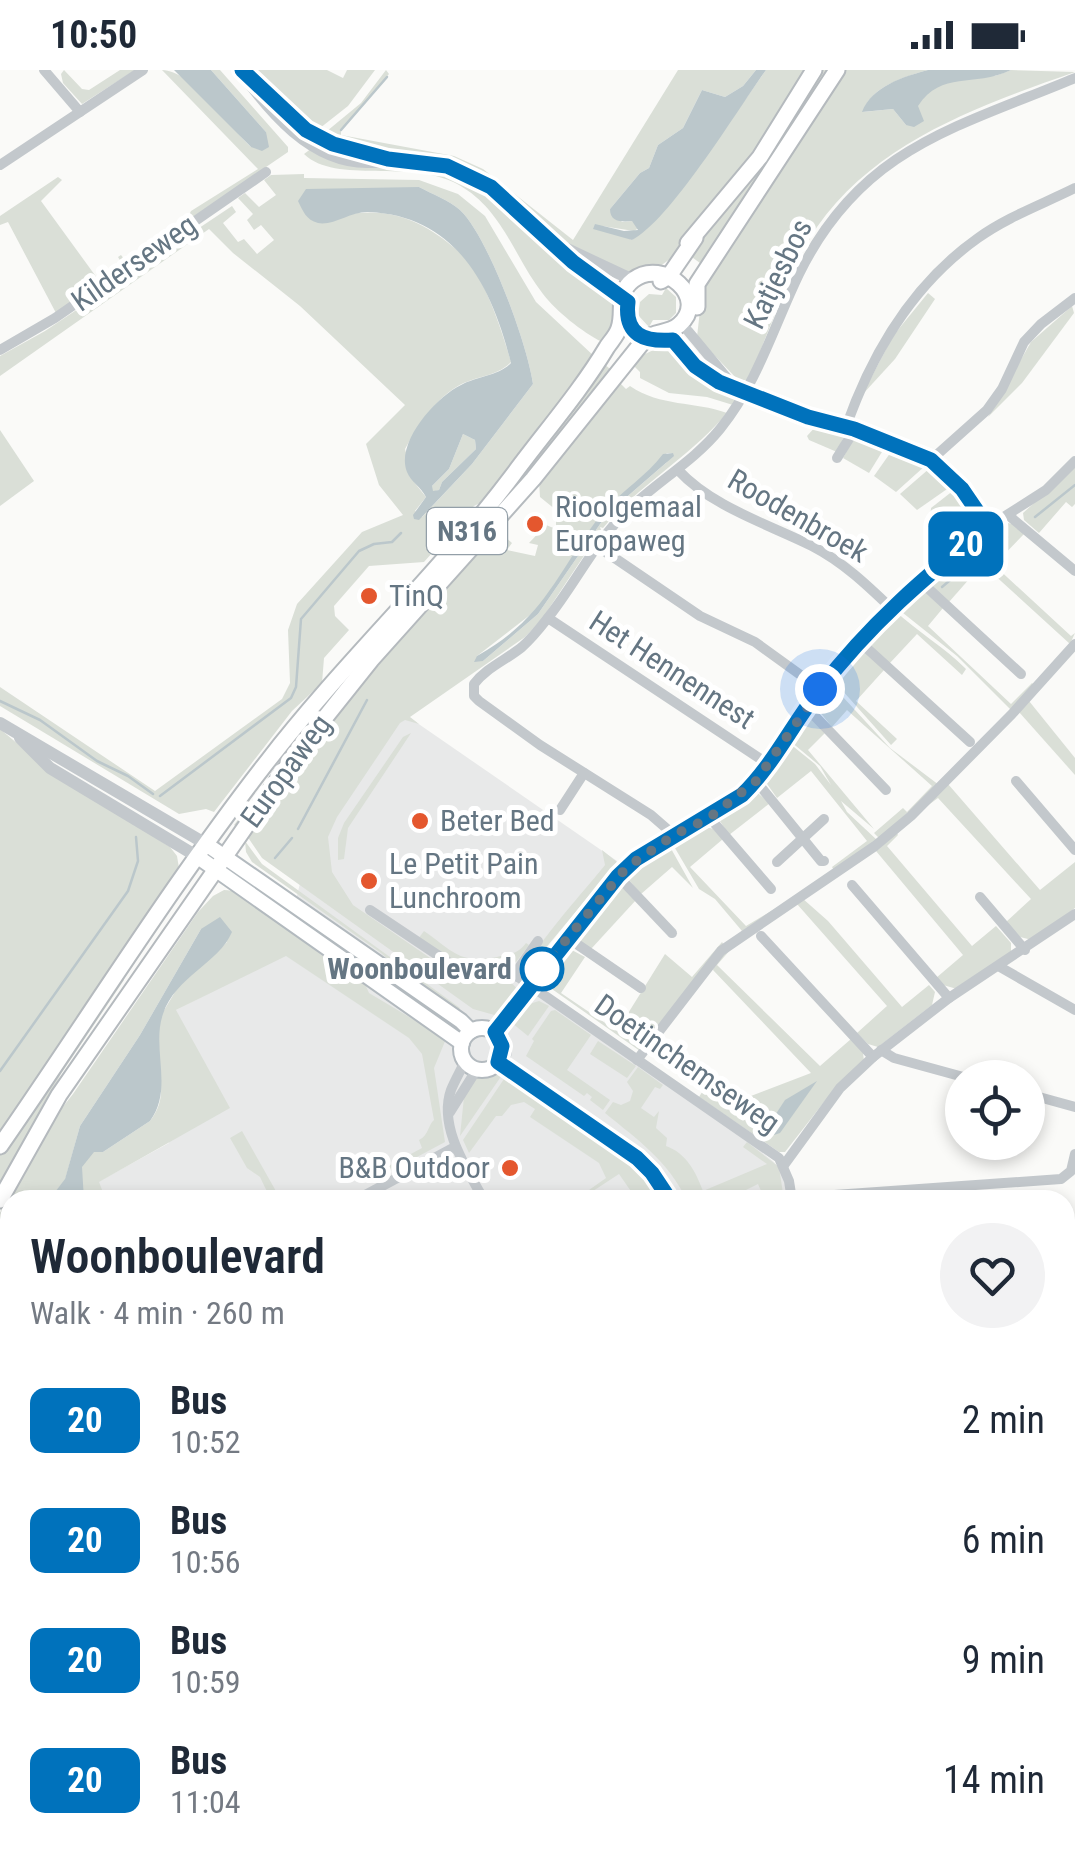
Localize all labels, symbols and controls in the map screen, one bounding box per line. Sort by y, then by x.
text: 10:50 [50,13,137,57]
street label: Kilderseweg [65,207,203,318]
street label: Katjesbos [736,213,819,334]
street label: Roodenbroek [722,461,875,570]
place label: Rioolgemaal Europaweg [555,489,702,558]
road number: N316 [427,508,507,554]
line badge: 20 [921,512,1011,576]
marker: Rioolgemaal Europaweg [524,513,546,535]
text: 20 [948,524,984,565]
place label: TinQ [389,578,444,613]
marker: TinQ [358,585,380,607]
street label: Het Hennennest [583,603,761,736]
your location [795,664,845,714]
street label: Europaweg [233,708,338,834]
place label: Beter Bed [440,803,555,838]
marker: Beter Bed [409,810,431,832]
place label: Le Petit Pain Lunchroom [389,846,539,915]
marker: Le Petit Pain Lunchroom [358,870,380,892]
marker: Woonboulevard [521,948,563,990]
place label: Woonboulevard [327,951,512,986]
street label: Doetinchemseweg [588,987,786,1140]
map controls [945,1060,1045,1160]
button: locate [945,1060,1045,1160]
place label: B&B Outdoor [338,1150,490,1185]
marker: B&B Outdoor [499,1157,521,1179]
button: heart [940,1223,1045,1328]
text: Woonboulevard [30,1228,325,1285]
text: Walk · 4 min · 260 m [30,1294,285,1332]
text: Bus [170,1379,227,1423]
text: 2 min [962,1398,1045,1442]
text: 20 [67,1400,103,1441]
text: 10:52 [170,1423,241,1461]
text: Bus [170,1499,227,1543]
text: 6 min [962,1518,1045,1562]
text: 20 [67,1520,103,1561]
text: 10:56 [170,1543,241,1581]
text: Bus [170,1619,227,1663]
text: 9 min [962,1638,1045,1682]
text: 20 [67,1640,103,1681]
text: 10:59 [170,1663,241,1701]
text: Bus [170,1739,227,1783]
text: 14 min [943,1758,1045,1802]
text: 20 [67,1760,103,1801]
text: 11:04 [170,1783,241,1821]

